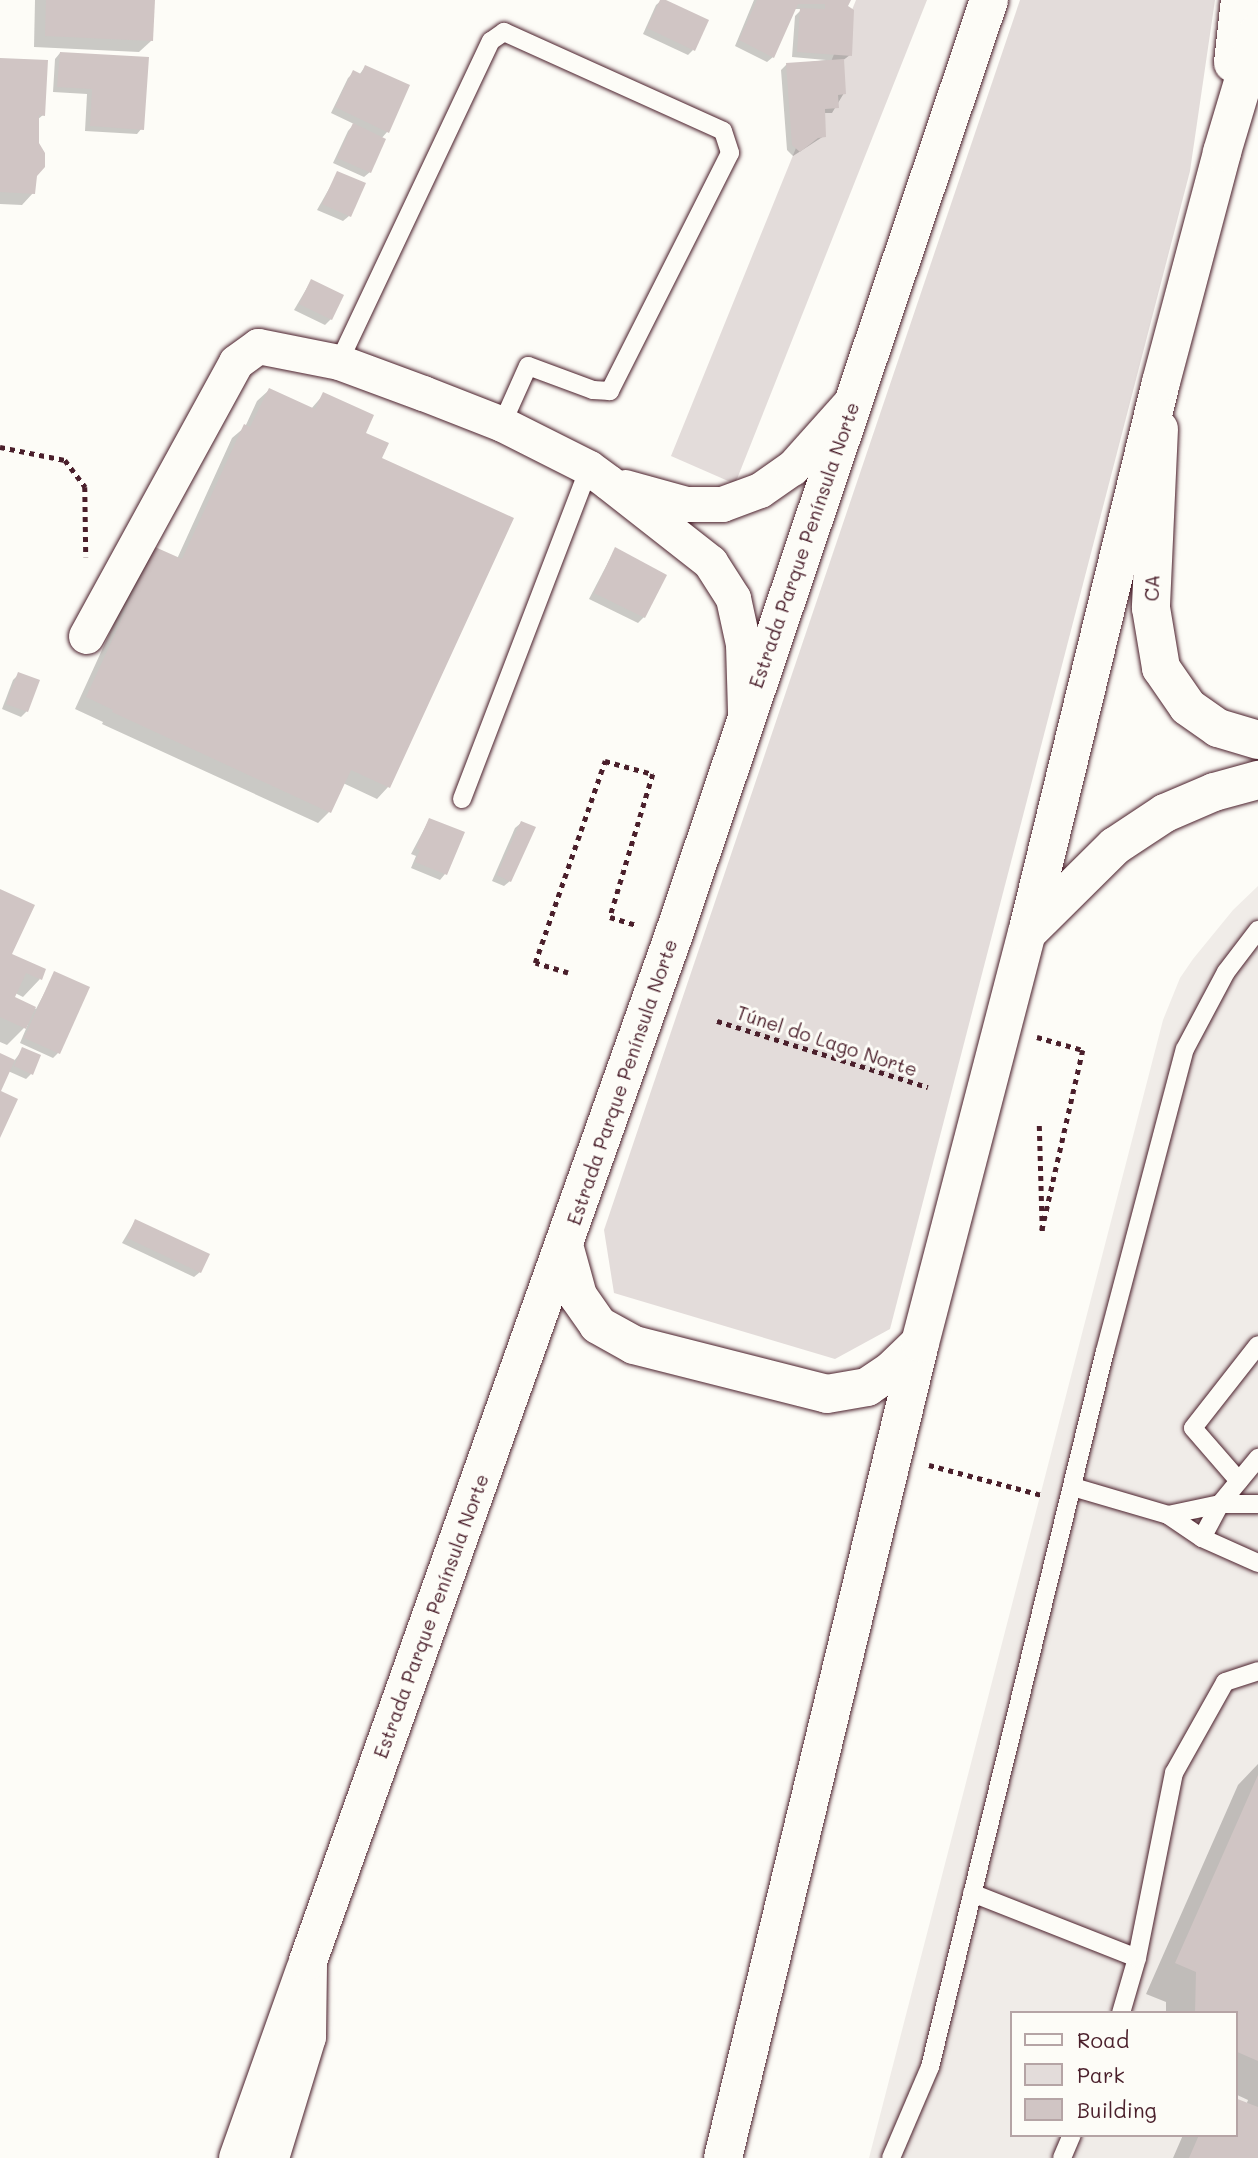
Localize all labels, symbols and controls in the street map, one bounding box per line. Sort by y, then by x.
street label: Estrada Parque Península Norte [744,399,864,691]
street label: CA [1140,574,1164,602]
street label: Estrada Parque Península Norte [562,936,682,1228]
street label: Túnel do Lago Norte [734,1001,920,1081]
street label: Estrada Parque Península Norte [369,1471,493,1761]
legend [1010,2011,1237,2137]
text: Road [1077,2026,1129,2053]
text: Park [1077,2061,1125,2088]
text: Building [1077,2096,1157,2123]

